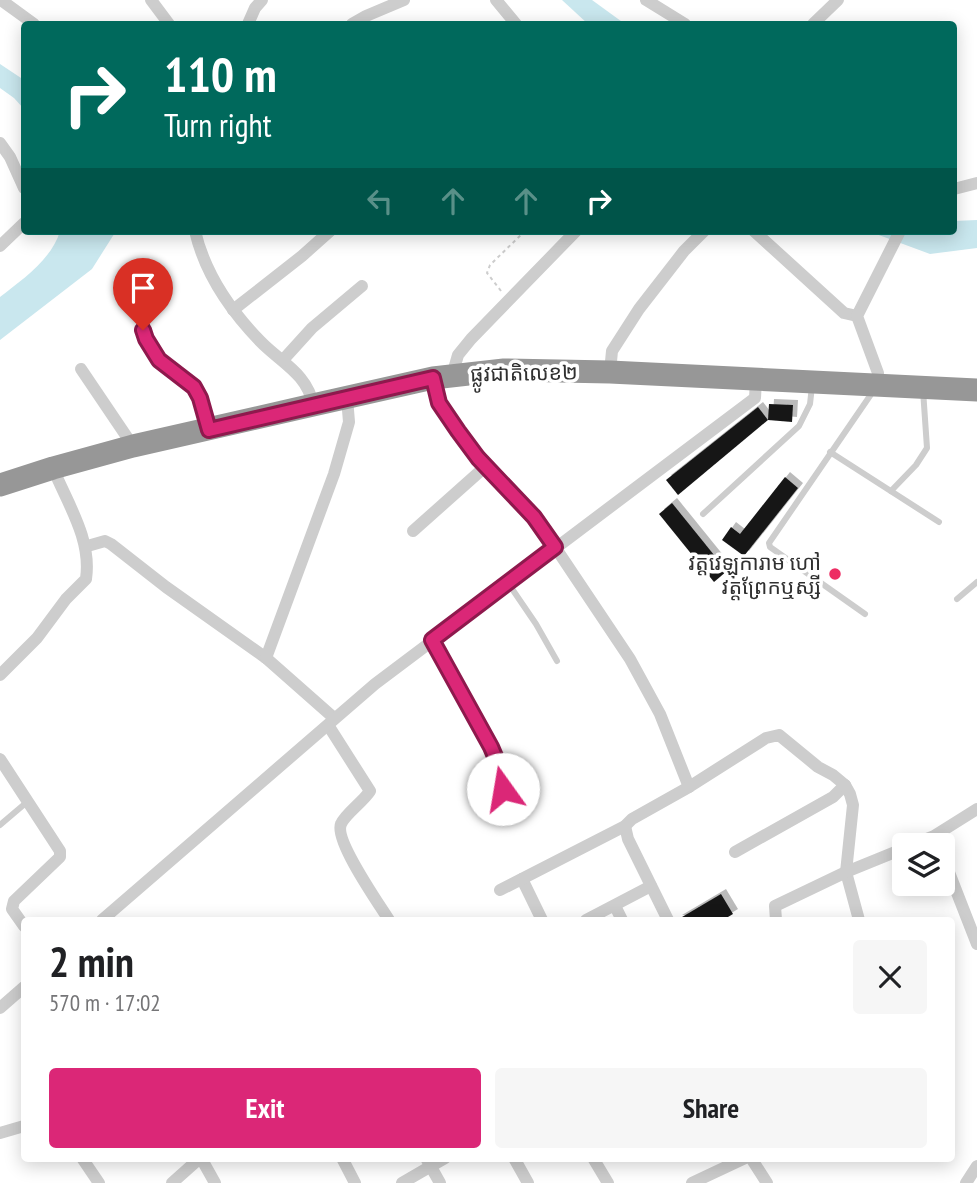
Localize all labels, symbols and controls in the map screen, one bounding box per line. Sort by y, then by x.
text: 110 m [164,42,277,106]
icon: right [49,49,140,140]
text: Turn right [164,104,272,146]
icon: left [361,182,399,220]
icon: ahead [434,182,472,220]
icon: ahead [507,182,545,220]
icon: right [580,182,618,220]
pin [113,258,173,330]
icon: arrive [124,269,162,307]
street label: ផ្លូវជាតិលេខ២ [470,359,578,394]
place label: វត្តវេឡុការាម ហៅ វត្តព្រែកឬស្សី [688,549,821,600]
marker: វត្តវេឡុការាម ហៅ វត្តព្រែកឬស្សី [827,566,843,582]
position arrow [466,752,540,826]
map controls [892,833,955,896]
button: layers [892,833,955,896]
text: 2 min [49,934,134,989]
button: close [853,940,927,1014]
text: 570 m · 17:02 [49,988,161,1017]
button: Exit [49,1068,481,1148]
button: Share [495,1068,927,1148]

